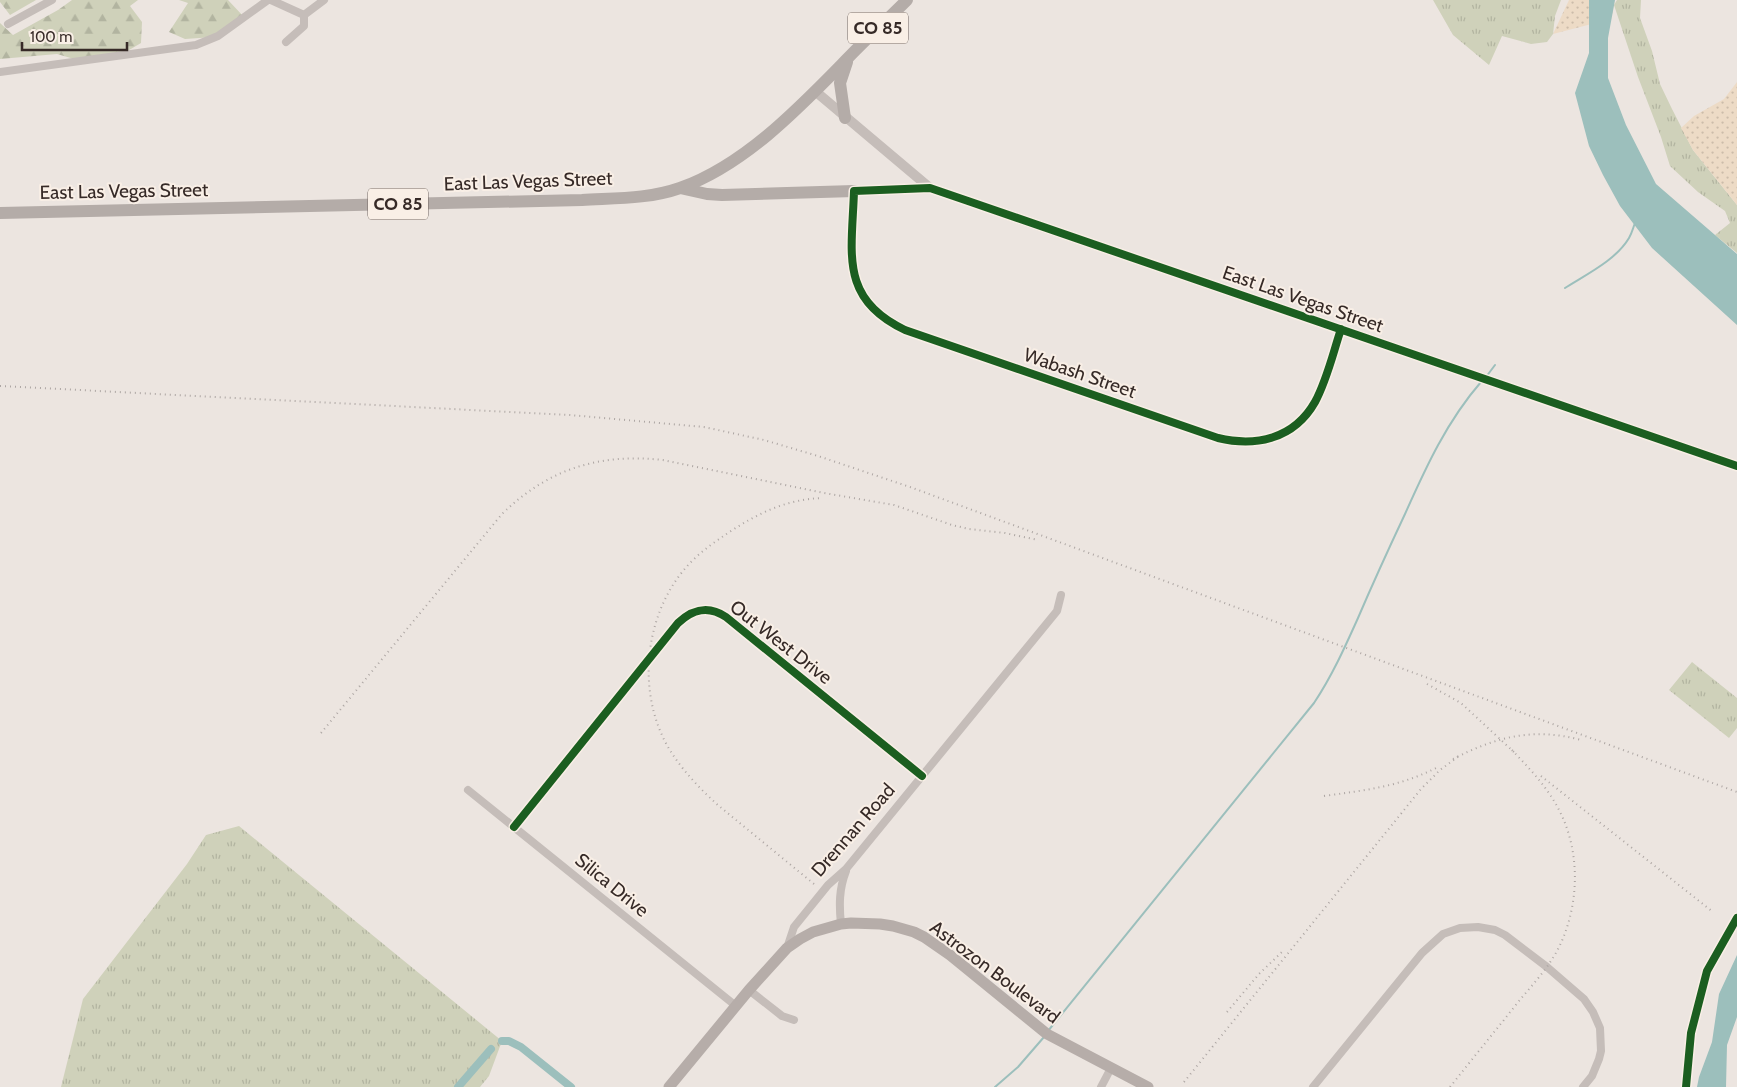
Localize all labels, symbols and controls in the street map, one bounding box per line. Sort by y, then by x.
road number: CO 85 [848,12,908,44]
scale bar [22,20,128,52]
text: 100 m [30,28,72,46]
street label: East Las Vegas Street [443,167,613,195]
street label: East Las Vegas Street [39,178,209,204]
road number: CO 85 [368,188,428,220]
street label: East Las Vegas Street [1219,261,1387,338]
street label: Wabash Street [1021,343,1140,403]
street label: Out West Drive [725,595,837,689]
street label: Drennan Road [806,779,900,881]
street label: Silica Drive [571,848,654,922]
street label: Astrozon Boulevard [926,916,1064,1028]

